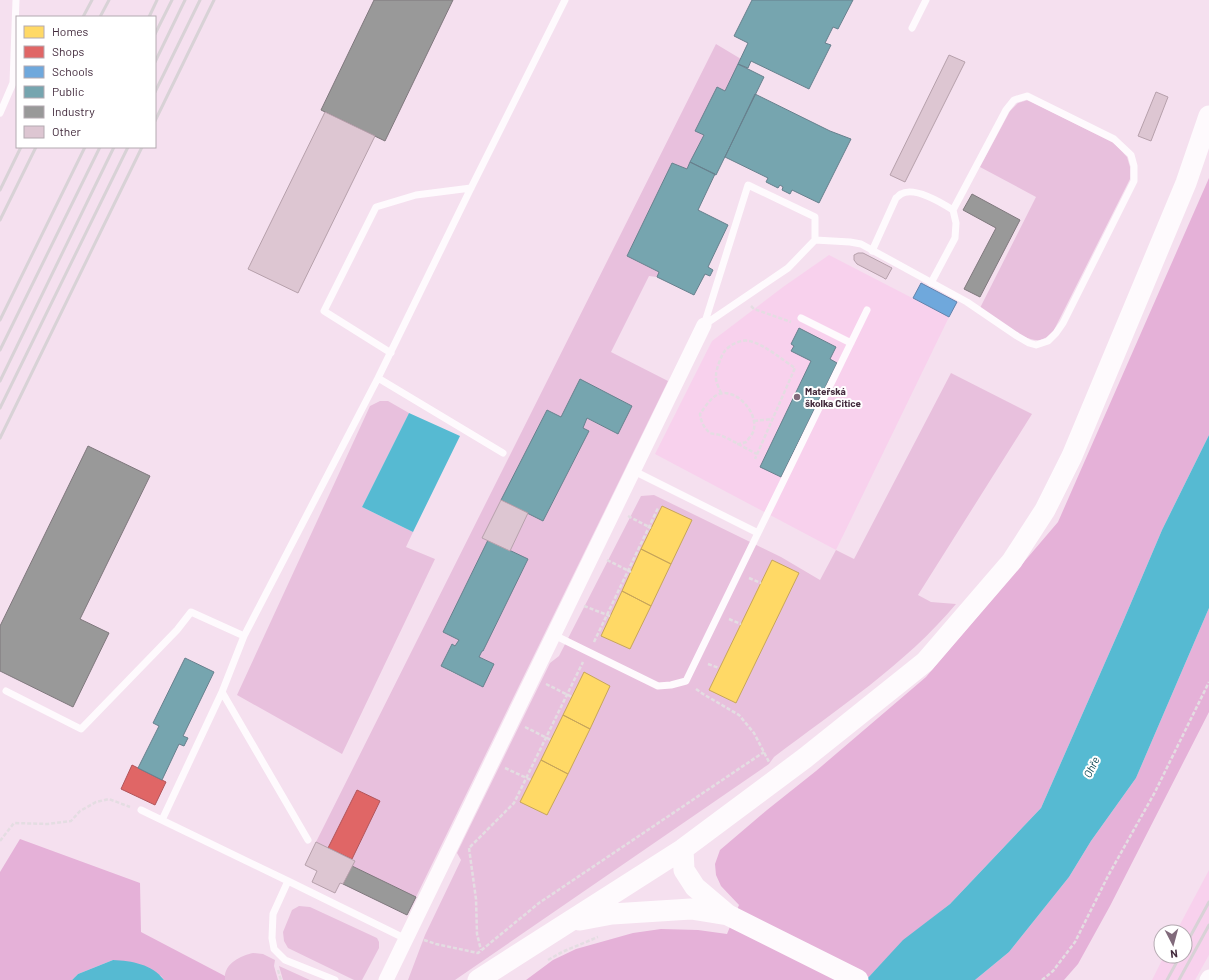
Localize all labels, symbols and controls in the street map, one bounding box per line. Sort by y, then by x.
legend [16,16,156,148]
text: Homes [52,24,89,38]
text: Shops [52,44,85,58]
text: Schools [52,64,93,78]
text: Public [52,84,84,98]
text: Industry [52,104,95,118]
text: Other [52,124,82,138]
place label: Mateřská školka Citice [805,385,862,409]
marker: Mateřská školka Citice [792,392,802,402]
water label: Ohře [1080,754,1102,780]
north arrow [1153,924,1193,964]
text: N [1170,948,1178,961]

